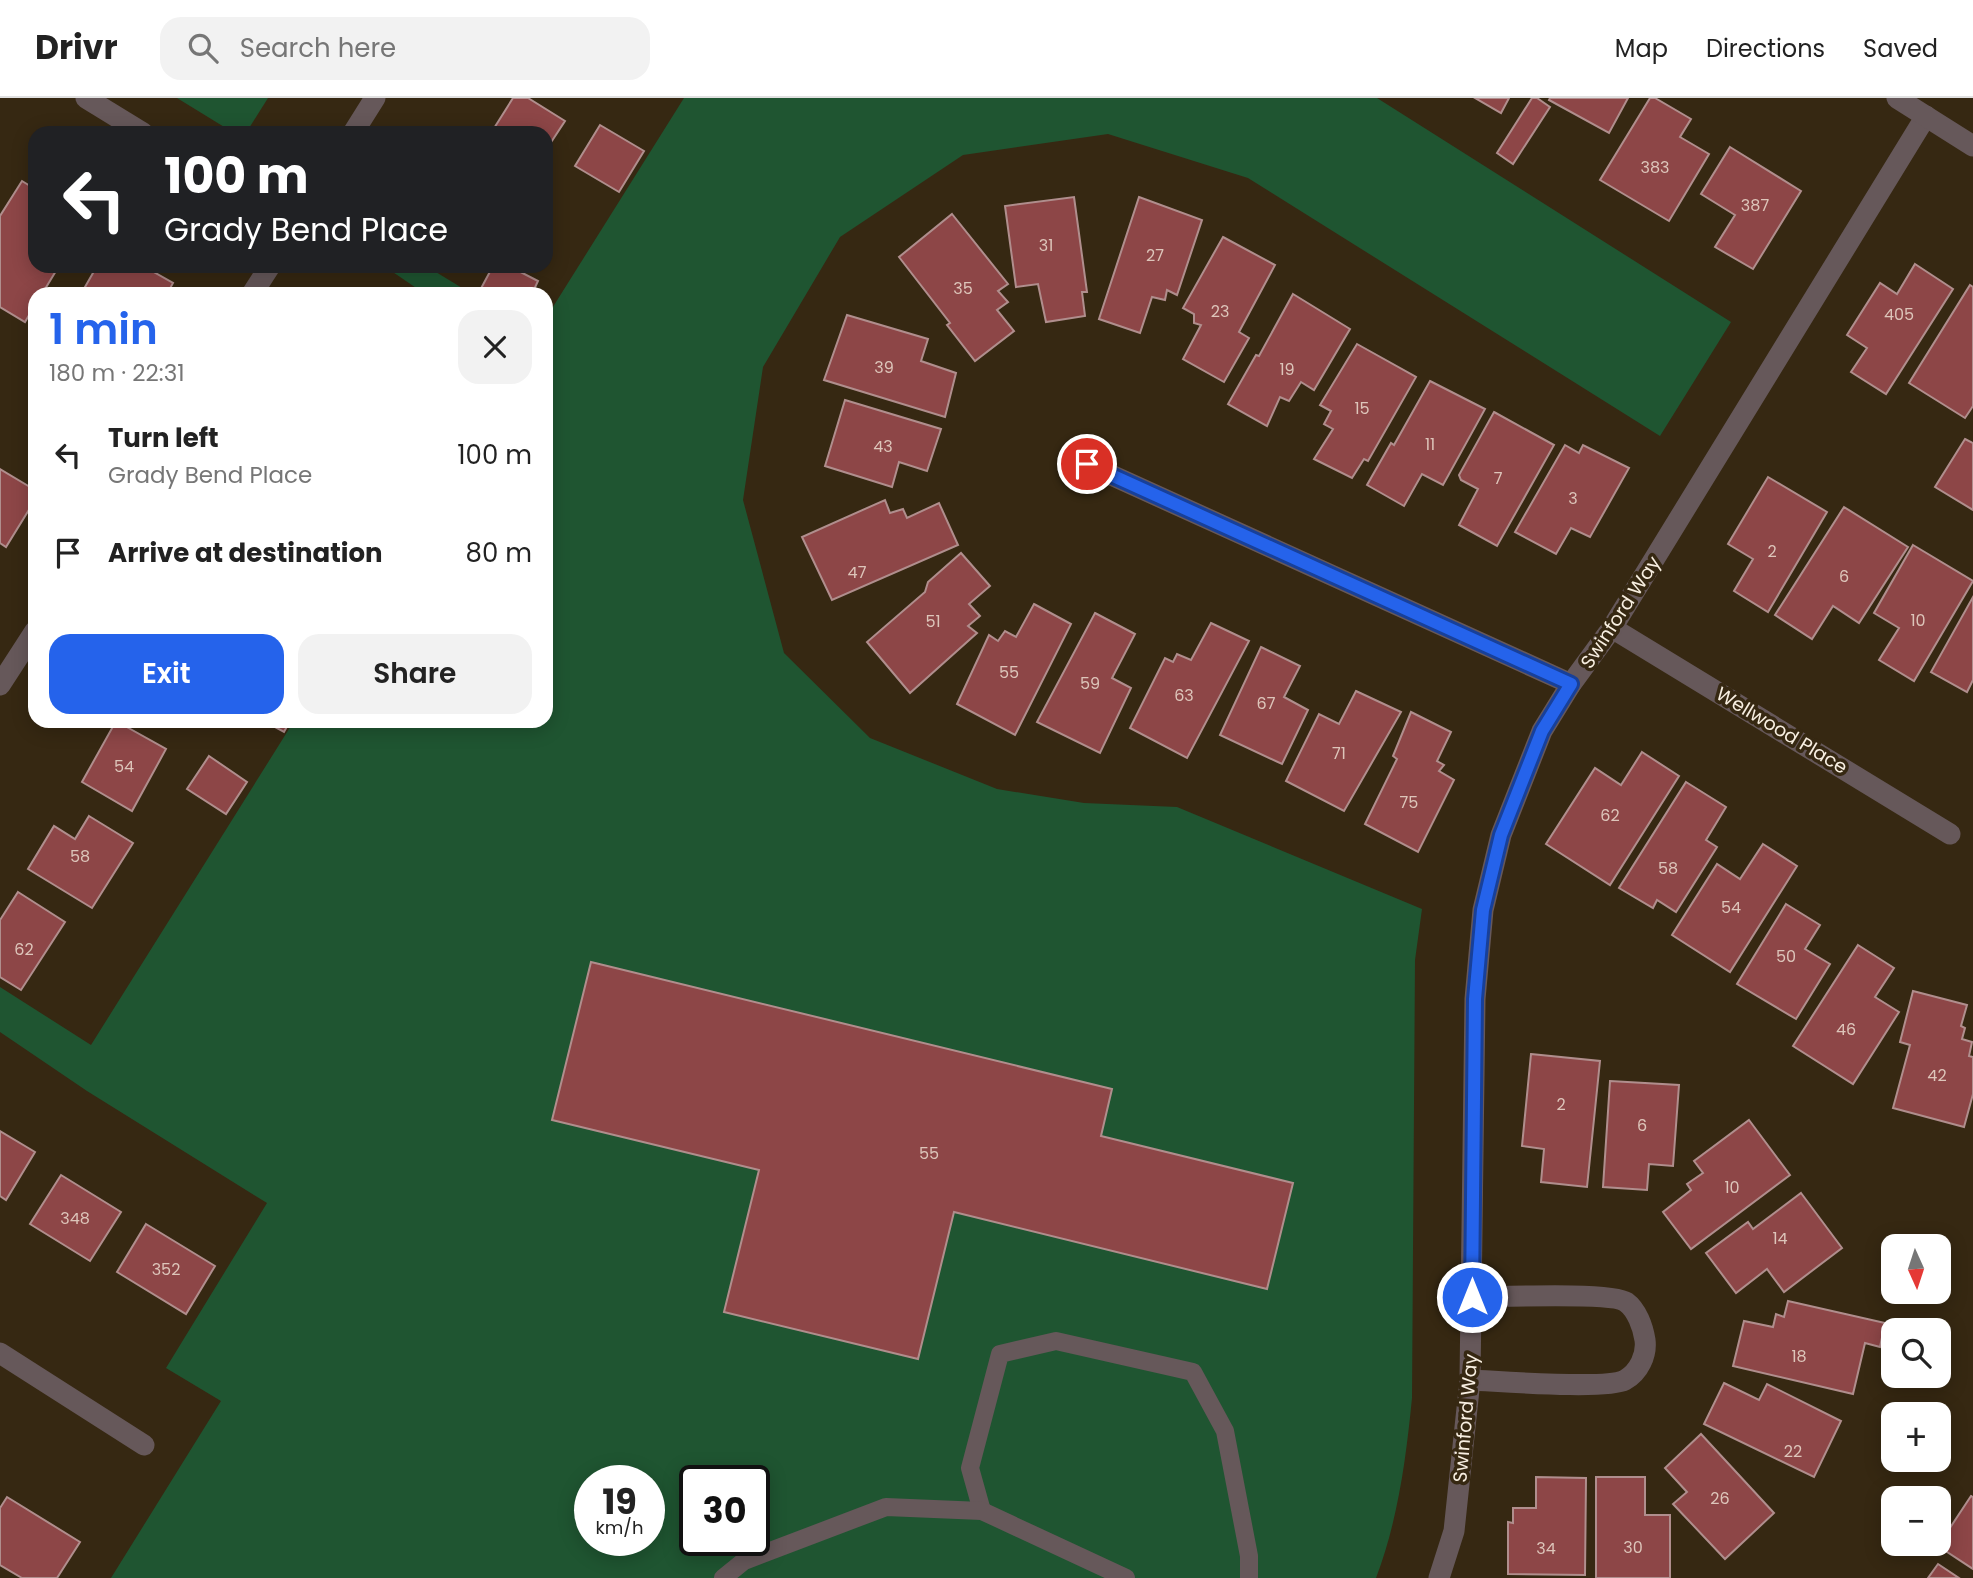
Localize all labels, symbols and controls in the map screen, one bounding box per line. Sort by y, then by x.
search box [160,17,650,80]
text: Drivr [35,24,118,71]
icon: search [184,29,222,67]
text: Search here [240,30,396,66]
text: Map [1615,32,1668,65]
text: Directions [1706,32,1825,65]
text: Saved [1863,32,1938,65]
text: 100 m [164,142,309,210]
icon: left [49,154,140,245]
house number: 383 [1641,156,1669,179]
house number: 387 [1741,194,1769,217]
text: Grady Bend Place [164,207,448,252]
house number: 31 [1039,234,1053,257]
house number: 27 [1146,244,1164,267]
house number: 35 [953,277,973,300]
text: 1 min [49,300,158,359]
house number: 23 [1211,300,1229,323]
house number: 405 [1884,303,1914,326]
button: close [458,310,532,384]
house number: 39 [874,356,894,379]
text: 180 m · 22:31 [49,357,185,389]
house number: 19 [1279,358,1295,381]
house number: 15 [1354,397,1370,420]
text: Turn left [108,420,219,456]
house number: 11 [1425,433,1435,456]
pin [1057,434,1117,494]
house number: 43 [873,435,893,458]
icon: left [49,436,87,474]
text: 100 m [457,437,532,473]
icon: arrive [1068,445,1106,483]
text: Grady Bend Place [108,459,312,491]
house number: 7 [1494,467,1503,490]
house number: 3 [1568,487,1578,510]
icon: arrive [49,534,87,572]
text: Arrive at destination [108,535,383,571]
text: 80 m [466,535,532,571]
house number: 2 [1767,540,1777,563]
street label: Swinford Way [1574,551,1667,674]
house number: 47 [848,561,867,584]
house number: 6 [1839,565,1849,588]
house number: 10 [1910,609,1926,632]
house number: 51 [925,610,941,633]
button: Exit [49,634,284,714]
button: Share [298,634,532,714]
house number: 55 [999,661,1019,684]
house number: 59 [1080,672,1100,695]
street label: Wellwood Place [1711,680,1853,780]
house number: 63 [1174,684,1194,707]
house number: 67 [1257,692,1276,715]
house number: 71 [1332,742,1346,765]
house number: 54 [114,755,134,778]
house number: 75 [1400,791,1418,814]
house number: 62 [1600,804,1620,827]
house number: 58 [70,845,90,868]
house number: 58 [1658,857,1678,880]
house number: 54 [1721,896,1741,919]
house number: 62 [14,938,34,961]
house number: 50 [1776,945,1796,968]
house number: 46 [1836,1018,1856,1041]
house number: 42 [1927,1064,1947,1087]
house number: 2 [1556,1093,1566,1116]
house number: 6 [1637,1114,1647,1137]
house number: 55 [919,1142,939,1165]
house number: 10 [1724,1176,1740,1199]
house number: 348 [60,1207,90,1230]
house number: 14 [1772,1227,1788,1250]
north arrow [1881,1234,1951,1304]
map controls [1881,1234,1951,1556]
house number: 352 [152,1258,180,1281]
position arrow [1435,1260,1509,1334]
button: search [1881,1318,1951,1388]
house number: 18 [1791,1345,1807,1368]
street label: Swinford Way [1446,1352,1485,1484]
button: + [1881,1402,1951,1472]
house number: 22 [1784,1440,1802,1463]
speed limit sign: 30 [679,1465,770,1556]
text: 19 [602,1477,637,1526]
button: − [1881,1486,1951,1556]
house number: 26 [1710,1487,1730,1510]
text: km/h [596,1515,643,1540]
house number: 30 [1623,1536,1643,1559]
house number: 34 [1536,1537,1556,1560]

